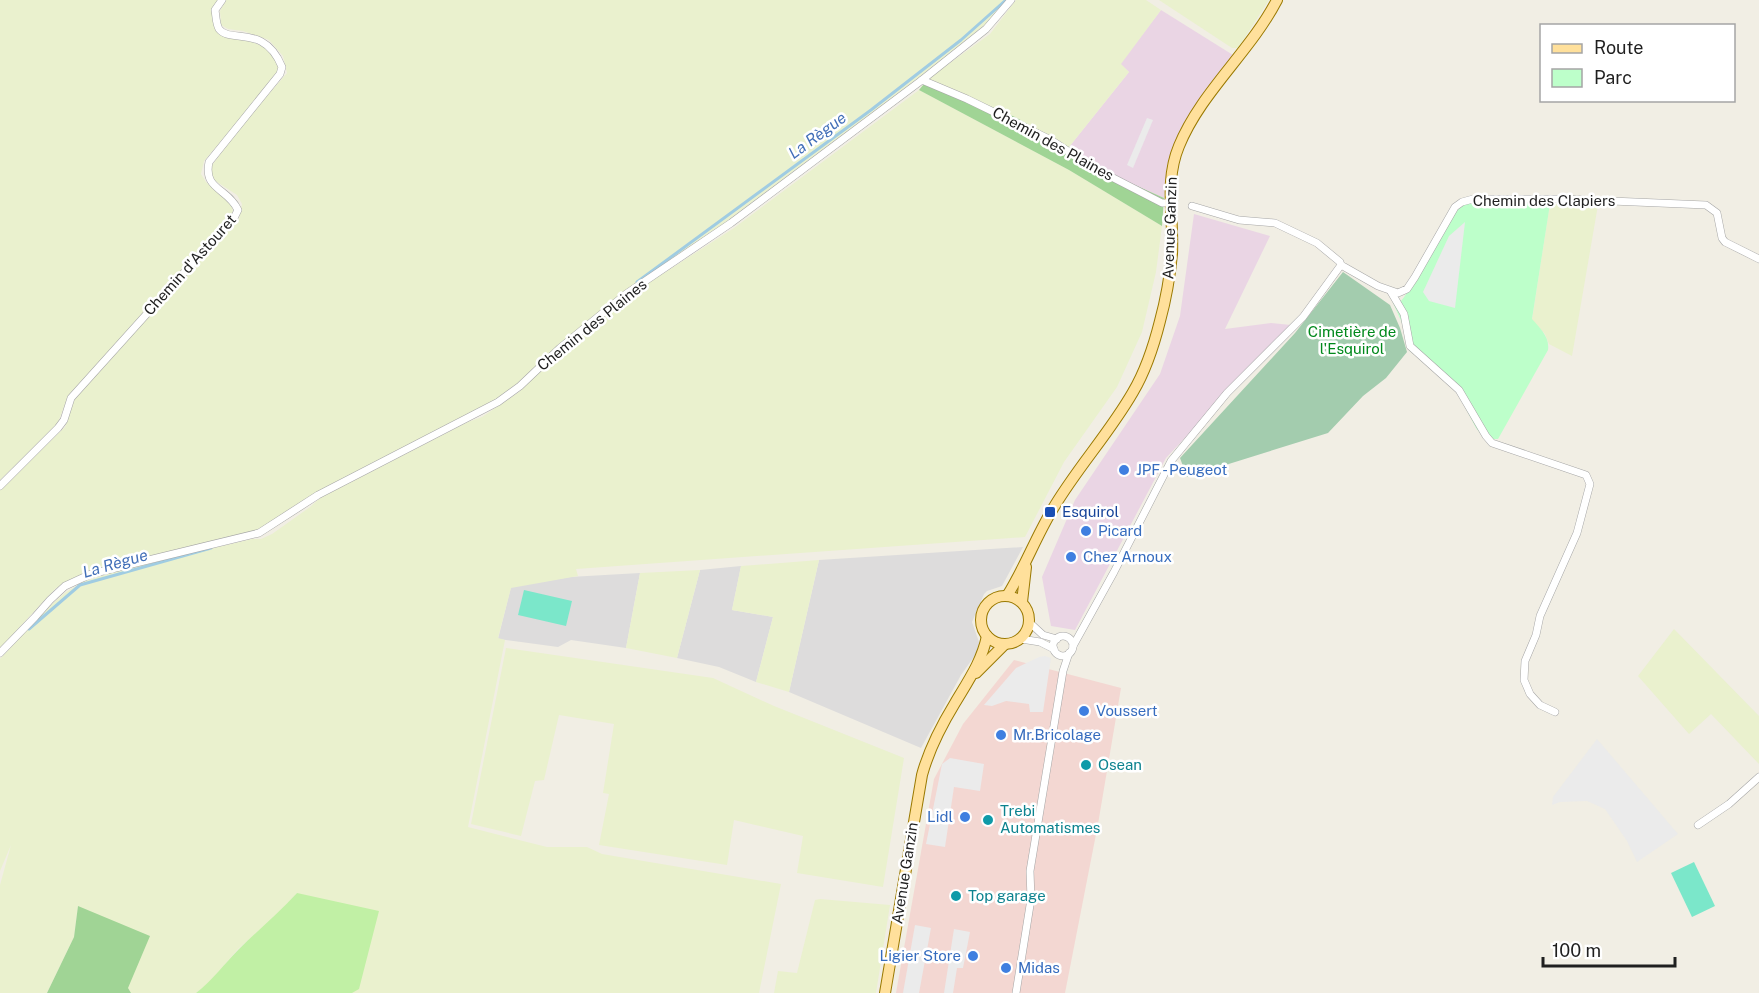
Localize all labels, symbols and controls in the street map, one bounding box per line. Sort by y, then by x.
legend [1540,24,1735,102]
text: Route [1594,37,1643,58]
text: Parc [1594,67,1632,88]
street label: Chemin des Plaines [990,103,1117,184]
water label: La Règue [785,108,850,163]
street label: Avenue Ganzin [1159,176,1180,280]
street label: Chemin des Clapiers [1473,192,1615,209]
street label: Chemin d'Astouret [140,211,239,318]
street label: Chemin des Plaines [534,275,650,374]
park label: Cimetière de l'Esquirol [1308,323,1396,357]
place label: JPF - Peugeot [1136,461,1227,478]
marker: JPF - Peugeot [1117,463,1131,477]
place label: Esquirol [1062,503,1119,520]
marker: Esquirol [1043,505,1057,519]
place label: Picard [1098,522,1142,539]
marker: Picard [1079,524,1093,538]
water label: La Règue [80,545,150,582]
place label: Chez Arnoux [1083,548,1172,565]
marker: Chez Arnoux [1064,550,1078,564]
place label: Voussert [1096,702,1158,719]
marker: Voussert [1077,704,1091,718]
place label: Mr.Bricolage [1013,726,1101,743]
marker: Mr.Bricolage [994,728,1008,742]
place label: Osean [1098,756,1142,773]
marker: Osean [1079,758,1093,772]
place label: Trebi Automatismes [1000,802,1100,836]
place label: Lidl [927,808,953,825]
marker: Lidl [958,810,972,824]
marker: Trebi Automatismes [981,813,995,827]
street label: Avenue Ganzin [888,821,921,925]
place label: Top garage [968,887,1046,904]
marker: Top garage [949,889,963,903]
scale bar [1543,930,1675,968]
text: 100 m [1552,940,1601,961]
place label: Ligier Store [879,947,961,964]
marker: Ligier Store [966,949,980,963]
place label: Midas [1018,959,1060,976]
marker: Midas [999,961,1013,975]

